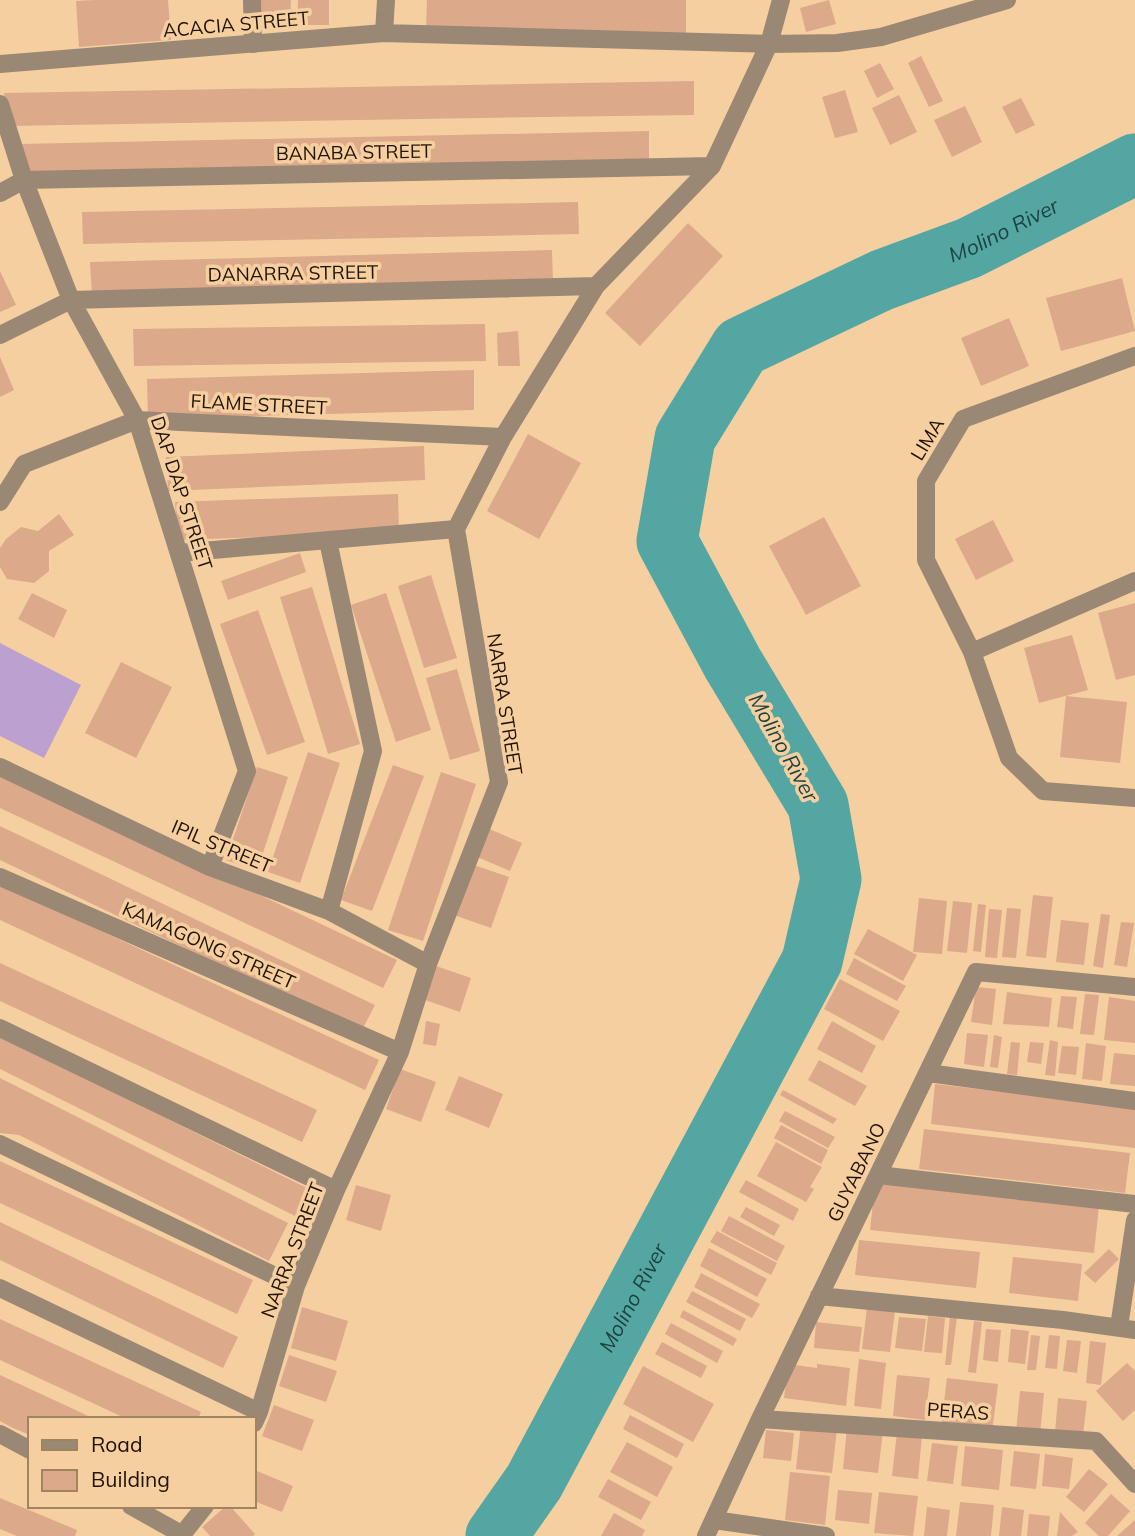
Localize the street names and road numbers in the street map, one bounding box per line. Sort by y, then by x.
street label: ACACIA STREET [162,6,311,42]
street label: BANABA STREET [276,139,433,165]
street label: DANARRA STREET [207,260,379,286]
street label: FLAME STREET [190,388,328,420]
street label: DAP DAP STREET [146,413,218,573]
street label: LIMA [905,413,949,465]
street label: NARRA STREET [482,632,528,777]
street label: IPIL STREET [168,814,277,878]
street label: KAMAGONG STREET [119,896,300,994]
street label: GUYABANO [822,1118,890,1226]
street label: NARRA STREET [255,1179,329,1321]
street label: PERAS [926,1397,990,1425]

